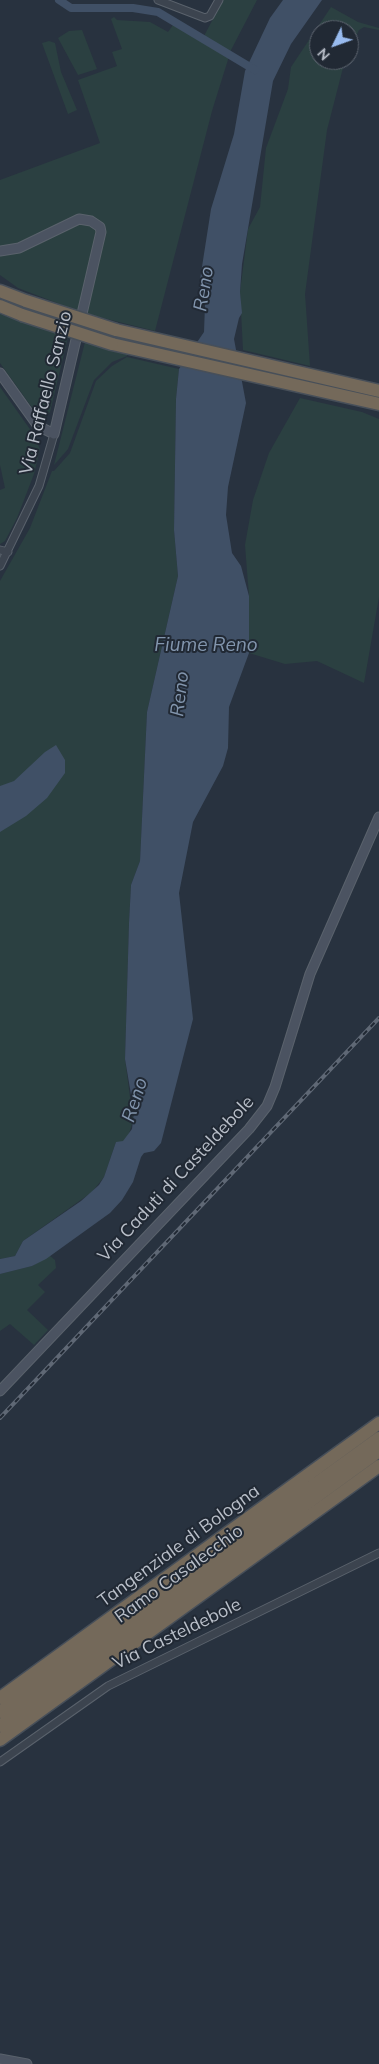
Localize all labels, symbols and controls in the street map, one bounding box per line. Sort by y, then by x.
north arrow [309,20,359,70]
text: N [313,44,334,64]
water label: Reno [189,265,219,313]
street label: Via Raffaello Sanzio [15,309,77,477]
water label: Fiume Reno [154,634,258,656]
water label: Reno [166,670,194,718]
water label: Reno [117,1075,153,1125]
street label: Via Caduti di Casteldebole [93,1092,259,1266]
street label: Tangenziale di Bologna [94,1480,264,1612]
street label: Ramo Casalecchio [111,1520,247,1628]
street label: Via Casteldebole [109,1594,245,1674]

